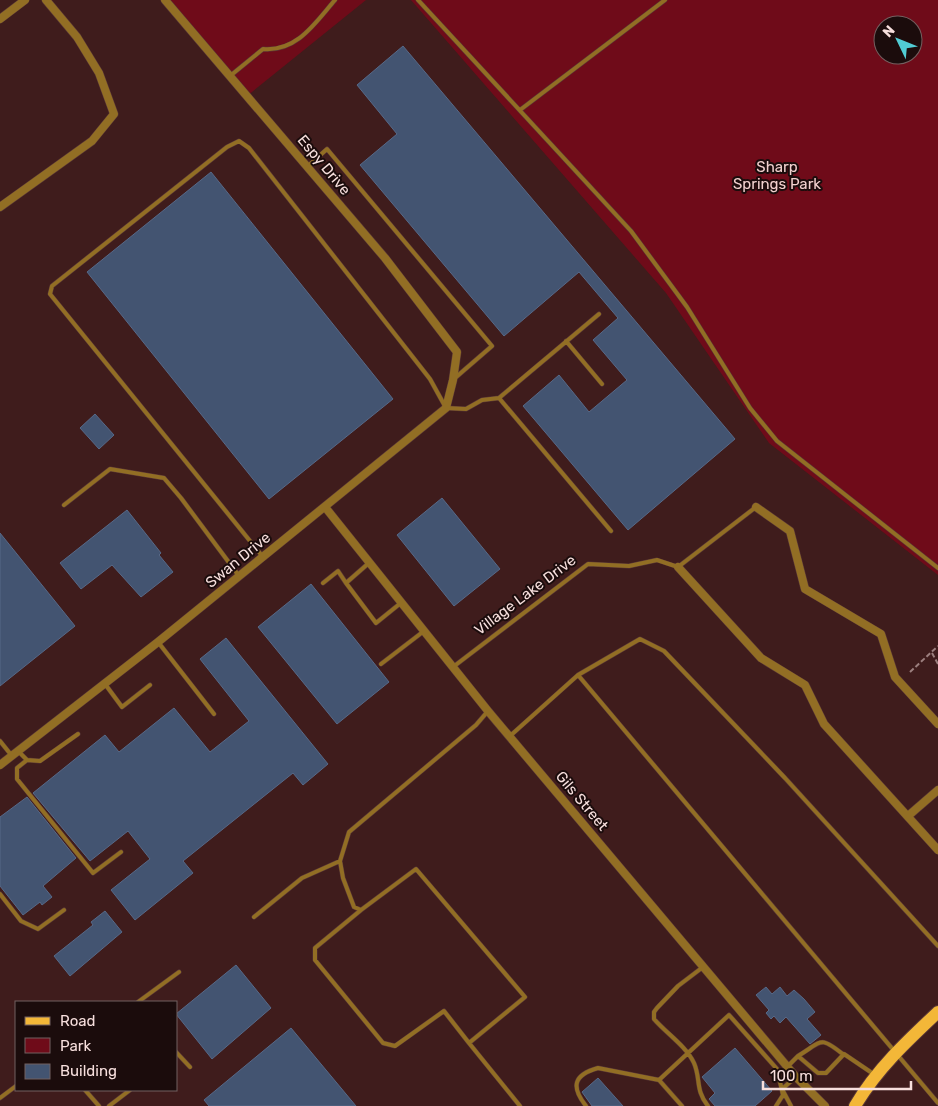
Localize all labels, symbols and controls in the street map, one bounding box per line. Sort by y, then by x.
north arrow [873,15,923,65]
text: N [879,22,899,41]
street label: Espy Drive [294,131,354,199]
park label: Sharp Springs Park [733,158,821,193]
street label: Swan Drive [202,528,274,592]
street label: Village Lake Drive [471,551,579,639]
street label: Gils Street [552,768,612,835]
legend [15,1001,178,1091]
text: Road [60,1012,96,1030]
text: Park [60,1037,91,1055]
scale bar [763,1058,910,1090]
text: Building [60,1062,117,1080]
text: 100 m [770,1067,812,1085]

